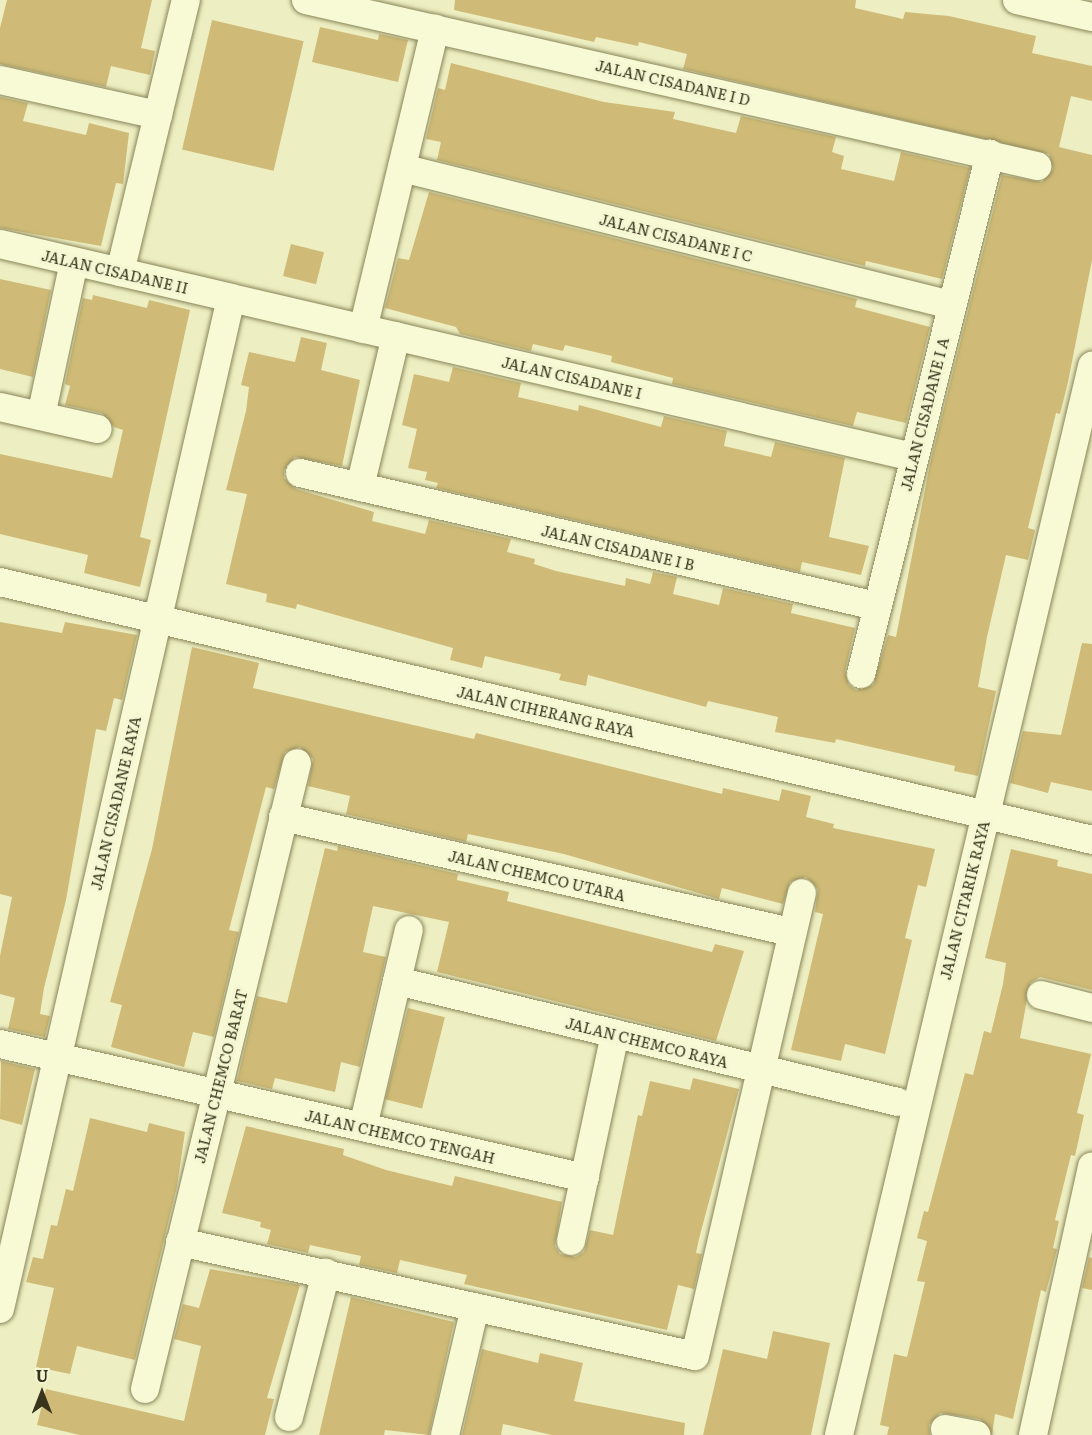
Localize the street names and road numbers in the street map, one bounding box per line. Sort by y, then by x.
street label: JALAN CISADANE I D [594,55,752,109]
street label: JALAN CISADANE I C [598,209,754,265]
street label: JALAN CISADANE II [40,245,190,297]
street label: JALAN CISADANE I A [896,335,952,493]
street label: JALAN CISADANE I [500,352,644,402]
street label: JALAN CISADANE I B [540,521,696,573]
street label: JALAN CIHERANG RAYA [455,682,637,740]
street label: JALAN CISADANE RAYA [86,714,144,892]
street label: JALAN CITARIK RAYA [936,819,992,981]
street label: JALAN CHEMCO UTARA [447,846,627,904]
street label: JALAN CHEMCO BARAT [190,987,250,1165]
street label: JALAN CHEMCO RAYA [564,1013,730,1071]
street label: JALAN CHEMCO TENGAH [303,1105,497,1167]

